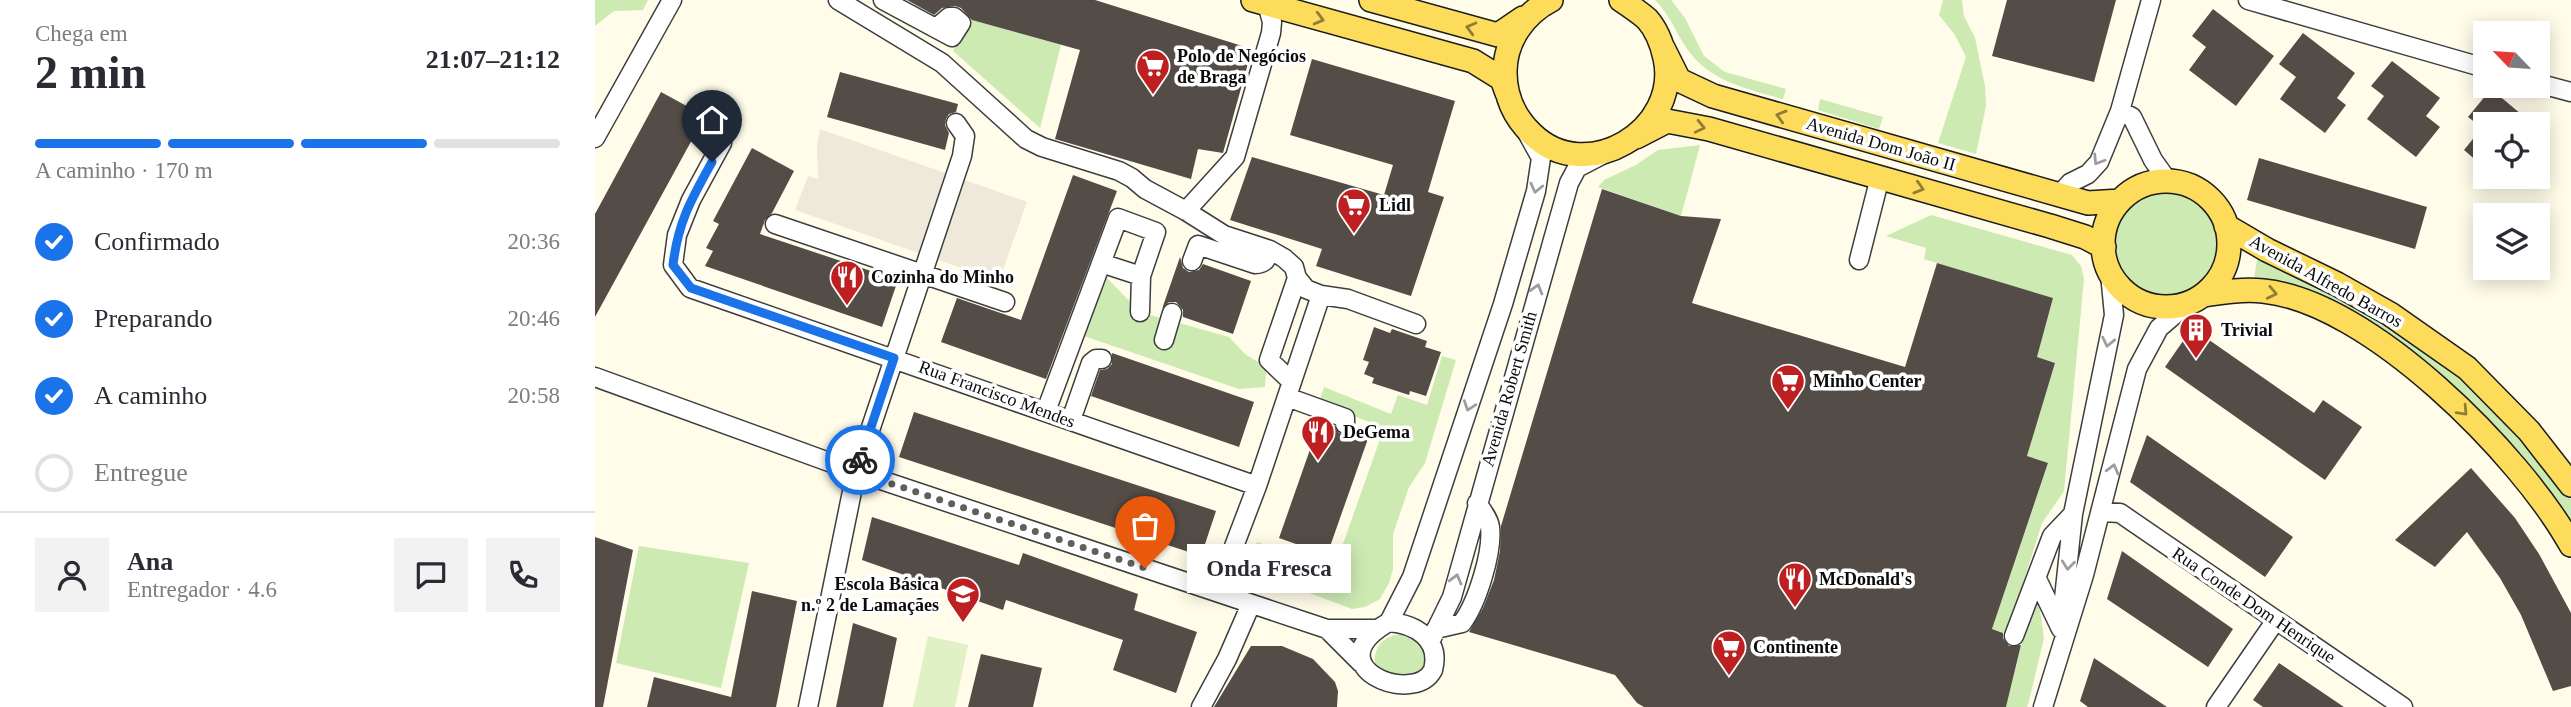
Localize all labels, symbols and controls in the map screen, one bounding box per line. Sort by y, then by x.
one-way arrow [1313,11,1325,25]
text: Chega em [35,21,128,46]
north arrow [2473,21,2550,98]
map controls [2473,21,2550,280]
one-way arrow [1465,22,1477,36]
text: 21:07–21:12 [426,45,560,74]
place label: Polo de Negócios de Braga [1177,46,1306,87]
text: 2 min [35,47,146,98]
supermarket icon: Polo de Negócios de Braga [1134,47,1172,96]
pin [682,90,742,162]
icon: home [693,101,731,139]
one-way arrow [1775,109,1787,124]
button: locate [2473,112,2550,189]
street label: Avenida Dom João II [1804,113,1958,175]
one-way arrow [1694,119,1706,133]
one-way arrow [2093,152,2106,165]
text: A caminho · 170 m [35,158,213,183]
one-way arrow [1912,180,1924,195]
one-way arrow [1530,182,1544,194]
supermarket icon: Lidl [1335,186,1373,235]
place label: Lidl [1379,195,1411,215]
button: layers [2473,203,2550,280]
icon: check [35,223,73,261]
text: Confirmado [94,227,220,256]
text: 20:36 [508,229,560,254]
street label: Avenida Alfredo Barros [2246,231,2406,331]
restaurant icon: Cozinha do Minho [828,258,866,307]
place label: Cozinha do Minho [871,267,1014,287]
one-way arrow [1529,283,1544,295]
one-way arrow [2266,285,2278,300]
icon: check [35,300,73,338]
text: Preparando [94,304,212,333]
text: 20:46 [508,306,560,331]
street label: Avenida Robert Smith [1477,309,1541,469]
building icon: Trivial [2177,311,2215,360]
place label: Trivial [2221,320,2273,340]
one-way arrow [2101,336,2116,348]
street label: Rua Francisco Mendes [916,356,1078,432]
supermarket icon: Minho Center [1769,362,1807,411]
place label: Minho Center [1813,371,1921,391]
icon: check [35,377,73,415]
text: A caminho [94,381,207,410]
text: 20:58 [508,383,560,408]
one-way arrow [1463,399,1477,411]
one-way arrow [2455,402,2468,415]
restaurant icon: DeGema [1299,413,1337,462]
place label: DeGema [1343,422,1410,442]
courier [825,425,895,495]
icon: bike [841,441,879,479]
text: Entregue [94,458,188,487]
one-way arrow [2105,463,2119,475]
pin [1115,496,1175,568]
icon: bag [1126,507,1164,545]
button: person [35,538,109,612]
button: chat [394,538,468,612]
button: phone [486,538,560,612]
street label: Rua Conde Dom Henrique [2169,543,2339,667]
callout: Onda Fresca [1187,544,1351,592]
text: Ana [127,547,173,576]
text: Onda Fresca [1206,556,1332,581]
restaurant icon: McDonald's [1776,560,1814,609]
one-way arrow [2060,560,2075,571]
place label: McDonald's [1819,569,1912,589]
one-way arrow [1448,573,1463,585]
place label: Escola Básica n.º 2 de Lamaçães [801,574,939,615]
school or university icon: Escola Básica n.º 2 de Lamaçães [944,575,982,624]
text: Entregador · 4.6 [127,577,277,602]
supermarket icon: Continente [1710,628,1748,677]
place label: Continente [1753,637,1838,657]

